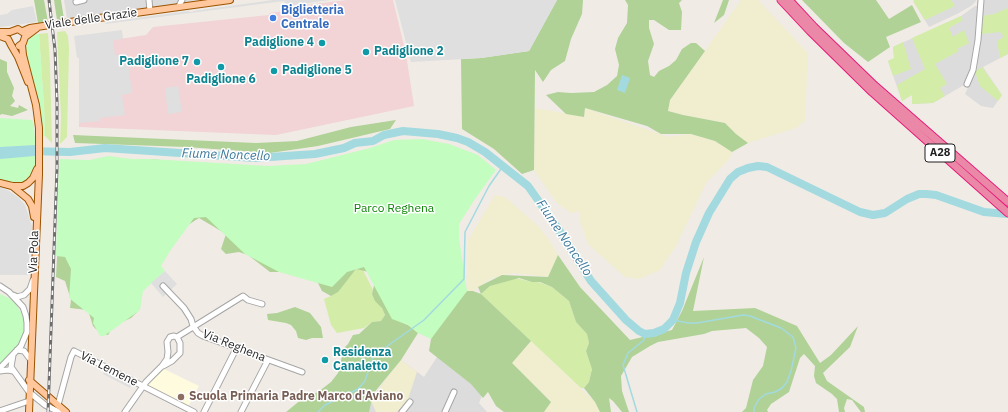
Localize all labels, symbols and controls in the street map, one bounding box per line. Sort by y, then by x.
place label: Biglietteria Centrale [281,4,344,32]
street label: Viale delle Grazie [44,5,138,33]
marker: Biglietteria Centrale [268,13,278,23]
place label: Padiglione 4 [244,36,314,50]
marker: Padiglione 4 [317,38,327,48]
place label: Padiglione 2 [374,45,444,59]
marker: Padiglione 2 [361,47,371,57]
place label: Padiglione 7 [119,55,189,69]
marker: Padiglione 7 [192,57,202,67]
marker: Padiglione 6 [216,62,226,72]
place label: Padiglione 5 [282,64,352,78]
marker: Padiglione 5 [269,66,279,76]
place label: Padiglione 6 [186,73,256,87]
road number: A28 [925,144,955,162]
water label: Fiume Noncello [181,146,271,164]
water label: Fiume Noncello [533,197,595,279]
park label: Parco Reghena [354,202,434,216]
street label: Via Pola [26,230,42,274]
street label: Via Reghena [200,327,268,365]
place label: Residenza Canaletto [333,346,391,374]
street label: Via Lemene [78,348,140,390]
marker: Residenza Canaletto [320,355,330,365]
place label: Scuola Primaria Padre Marco d'Aviano [189,390,403,404]
marker: Scuola Primaria Padre Marco d'Aviano [176,392,186,402]

